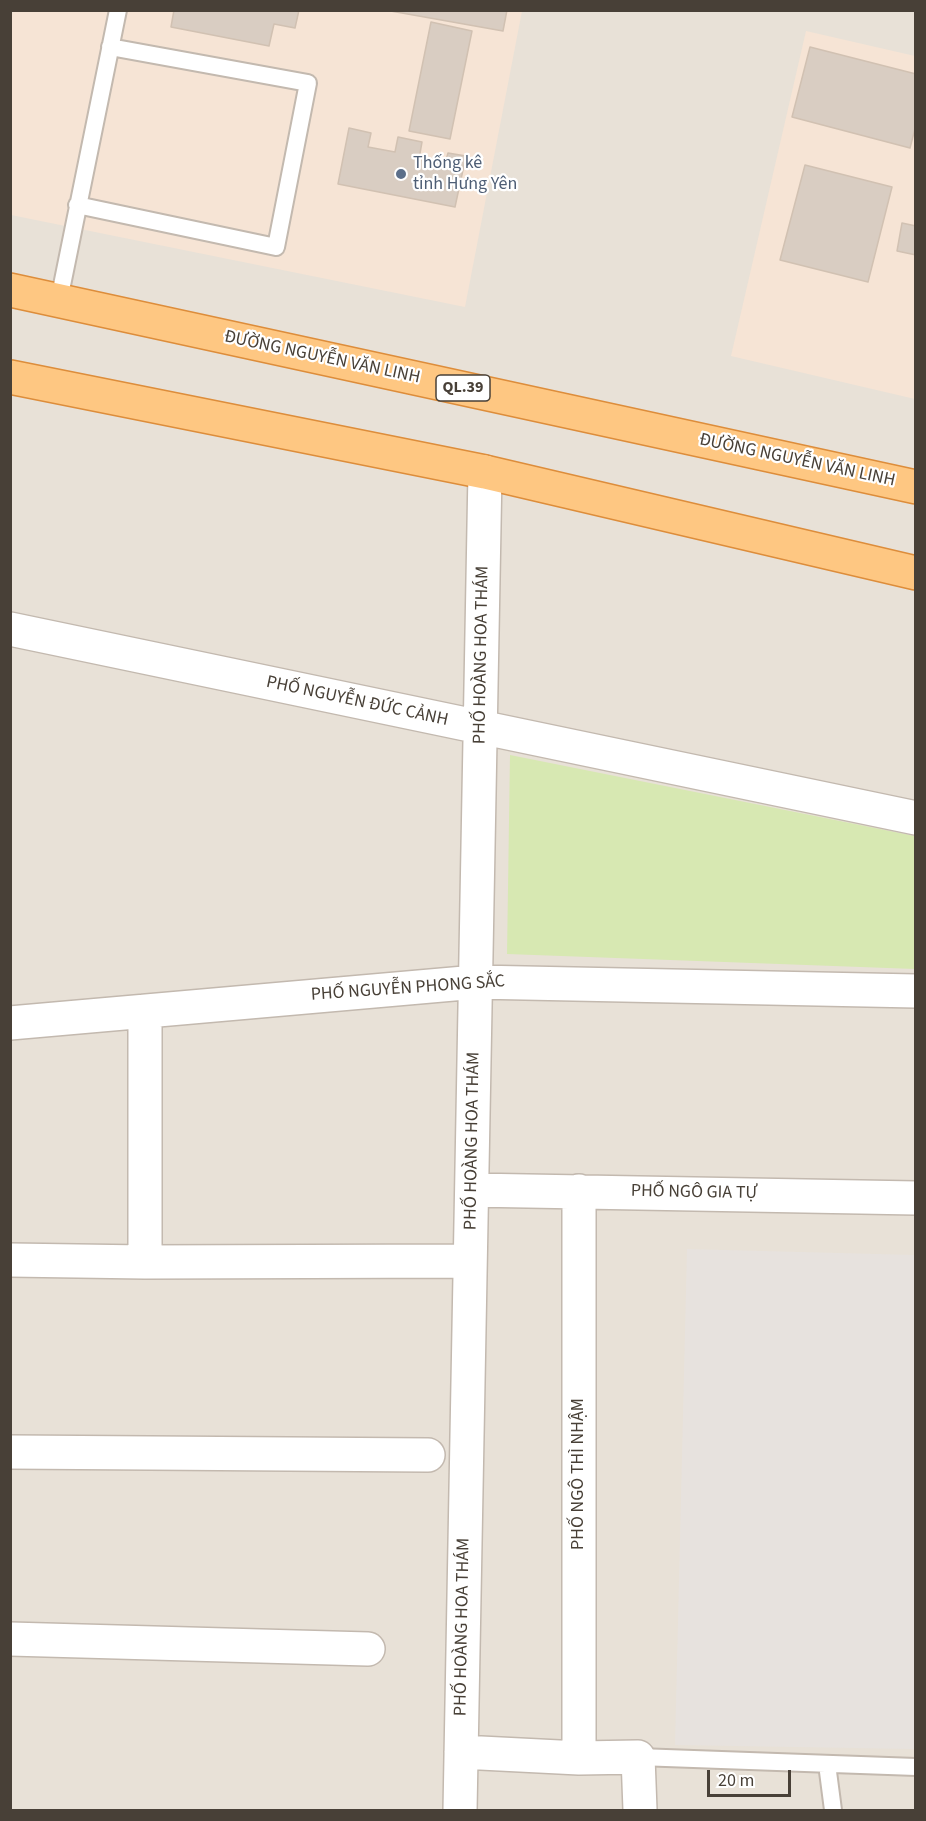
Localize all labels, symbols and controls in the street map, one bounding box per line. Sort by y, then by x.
place label: Thống kê tỉnh Hưng Yên [413,153,517,195]
marker: Thống kê tỉnh Hưng Yên [394,167,408,181]
street label: ĐƯỜNG NGUYỄN VĂN LINH [222,327,422,389]
road number: QL.39 [436,375,490,401]
street label: ĐƯỜNG NGUYỄN VĂN LINH [697,430,897,492]
street label: PHỐ HOÀNG HOA THÁM [470,566,494,744]
street label: PHỐ NGUYỄN ĐỨC CẢNH [264,672,450,732]
street label: PHỐ NGUYỄN PHONG SẮC [310,971,506,1007]
street label: PHỐ HOÀNG HOA THÁM [461,1052,485,1230]
street label: PHỐ NGÔ GIA TỰ [631,1181,757,1205]
street label: PHỐ NGÔ THÌ NHẬM [568,1398,590,1550]
street label: PHỐ HOÀNG HOA THÁM [451,1538,475,1716]
scale bar [710,1758,794,1796]
text: 20 m [718,1768,754,1793]

